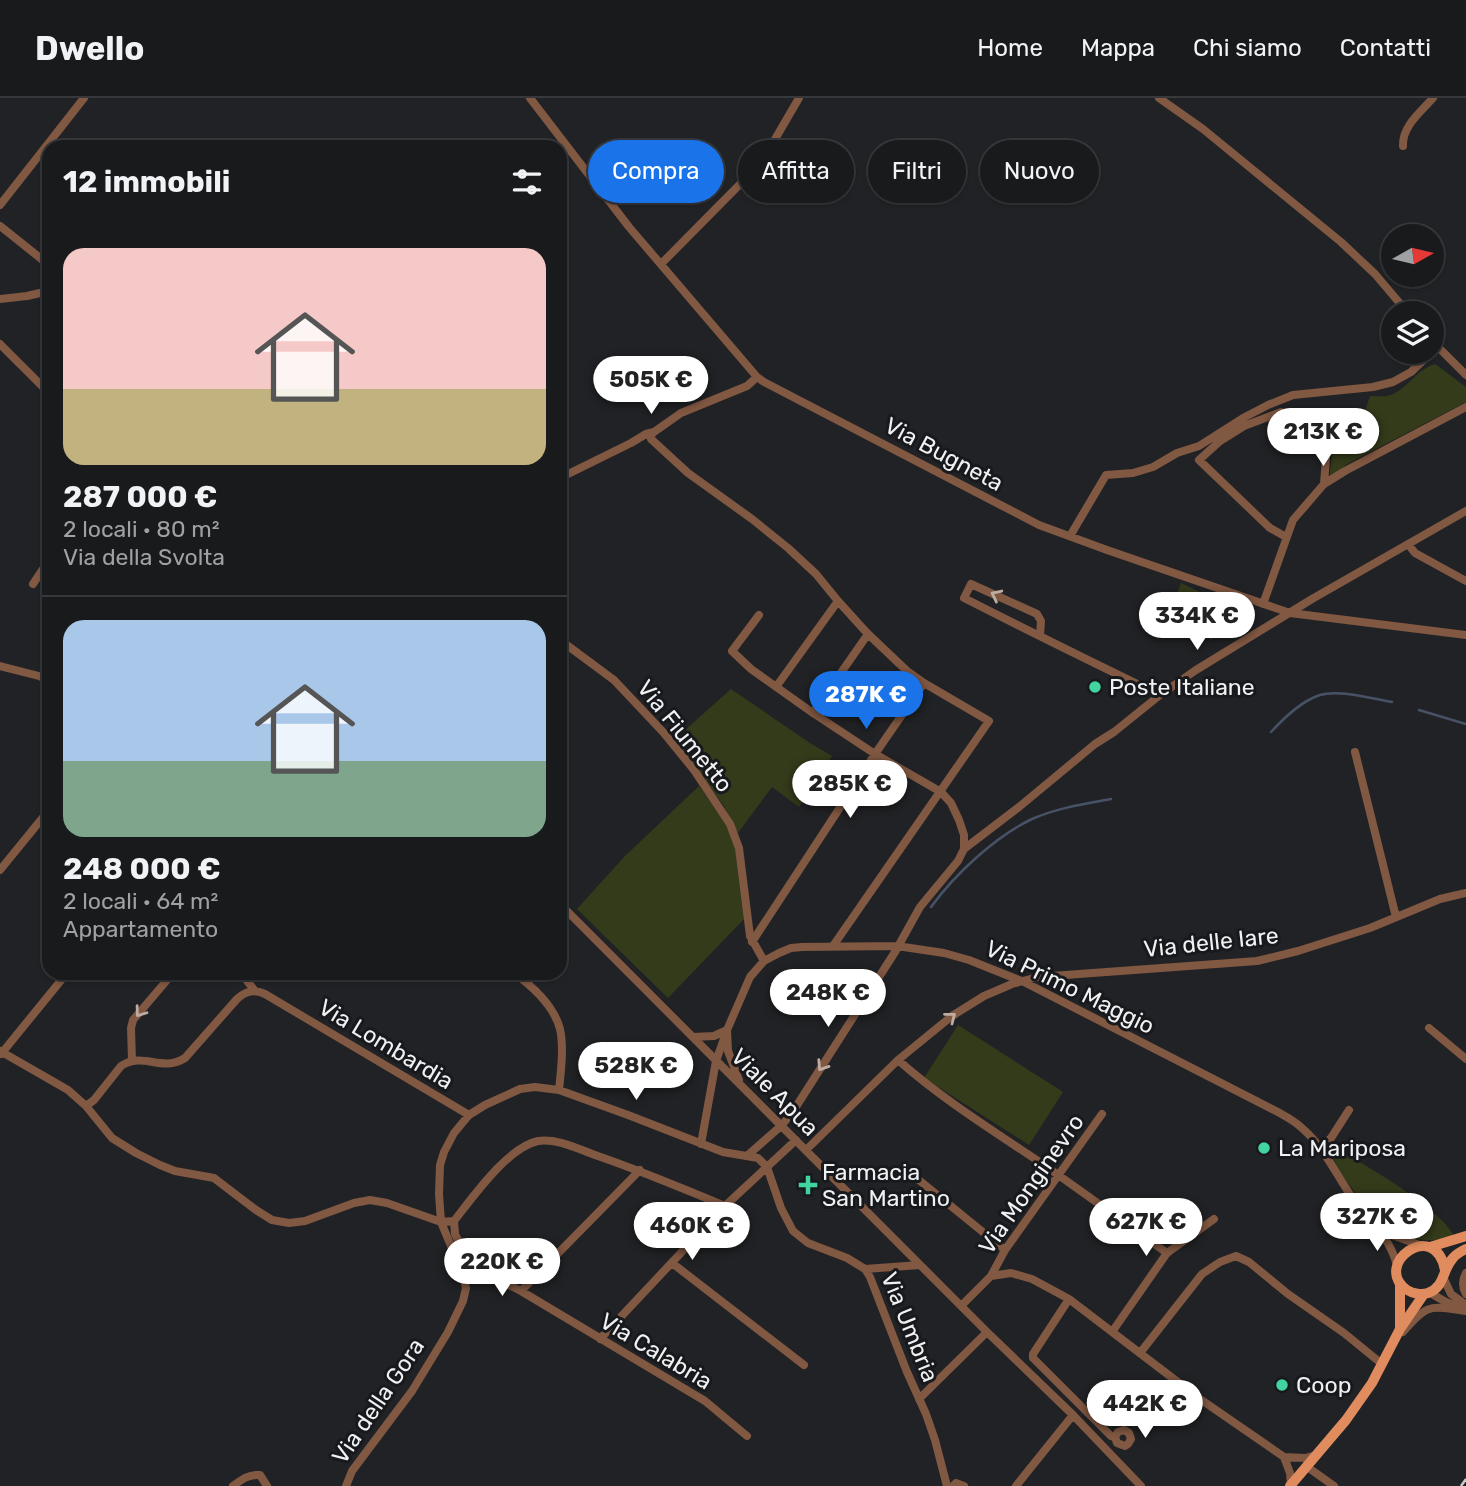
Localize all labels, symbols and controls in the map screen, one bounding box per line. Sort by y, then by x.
text: Dwello [35,29,144,68]
text: Home [977,34,1043,62]
text: Mappa [1081,34,1155,62]
text: Chi siamo [1193,34,1302,62]
text: Contatti [1340,34,1431,62]
chip: Compra [588,140,724,203]
chip: Affitta [738,140,854,203]
chip: Filtri [868,140,966,203]
chip: Nuovo [980,140,1099,203]
icon: filters [508,163,546,201]
text: 12 immobili [63,164,230,200]
north arrow [1381,224,1444,287]
map controls [1381,224,1444,364]
icon: home [242,294,368,420]
button: layers [1381,301,1444,364]
pin: 505K € [594,356,708,416]
text: 505K € [609,365,693,393]
pin: 213K € [1266,408,1380,468]
street label: Via Bugneta [880,411,1008,497]
text: 213K € [1283,417,1363,445]
text: 287 000 € [63,479,218,515]
text: 2 locali · 80 m² [63,515,220,543]
text: Via della Svolta [63,543,225,571]
one-way arrow [991,590,1003,604]
pin: 334K € [1140,592,1254,652]
text: 334K € [1155,601,1239,629]
icon: home [242,666,368,792]
pin: 287K € [809,672,923,731]
place label: Poste Italiane [1109,673,1255,701]
street label: Via Fiumetto [631,674,739,798]
marker: Poste Italiane [1087,679,1103,695]
text: 287K € [825,680,907,708]
pin: 285K € [793,760,907,820]
text: 285K € [808,769,892,797]
text: 248 000 € [63,851,221,887]
text: 2 locali · 64 m² [63,887,218,915]
text: Appartamento [63,915,218,943]
street label: Via delle Iare [1142,921,1280,963]
street label: Via Primo Maggio [981,934,1159,1040]
pin: 248K € [771,970,885,1029]
text: 248K € [786,978,870,1006]
street label: Via Lombardia [314,993,458,1095]
one-way arrow [135,1004,148,1017]
one-way arrow [944,1013,956,1026]
pin: 528K € [579,1042,693,1102]
street label: Viale Apua [725,1042,825,1142]
text: 528K € [594,1051,678,1079]
one-way arrow [817,1058,830,1071]
street label: Via Monginevro [972,1109,1090,1259]
place label: La Mariposa [1278,1134,1406,1162]
marker: La Mariposa [1256,1140,1272,1156]
place label: Farmacia San Martino [822,1158,950,1212]
marker: Farmacia San Martino [800,1177,816,1193]
pin: 327K € [1320,1194,1434,1253]
pin: 627K € [1089,1198,1203,1258]
pin: 460K € [635,1202,749,1262]
text: 327K € [1336,1202,1418,1230]
text: 627K € [1105,1207,1187,1235]
text: 460K € [650,1211,734,1239]
pin: 220K € [445,1238,559,1298]
text: 220K € [460,1247,544,1275]
street label: Via Umbria [875,1268,945,1386]
street label: Via Calabria [595,1307,717,1395]
street label: Via della Gora [326,1333,430,1469]
place label: Coop [1296,1371,1351,1399]
marker: Coop [1274,1377,1290,1393]
pin: 442K € [1088,1380,1202,1440]
text: 442K € [1103,1389,1187,1417]

